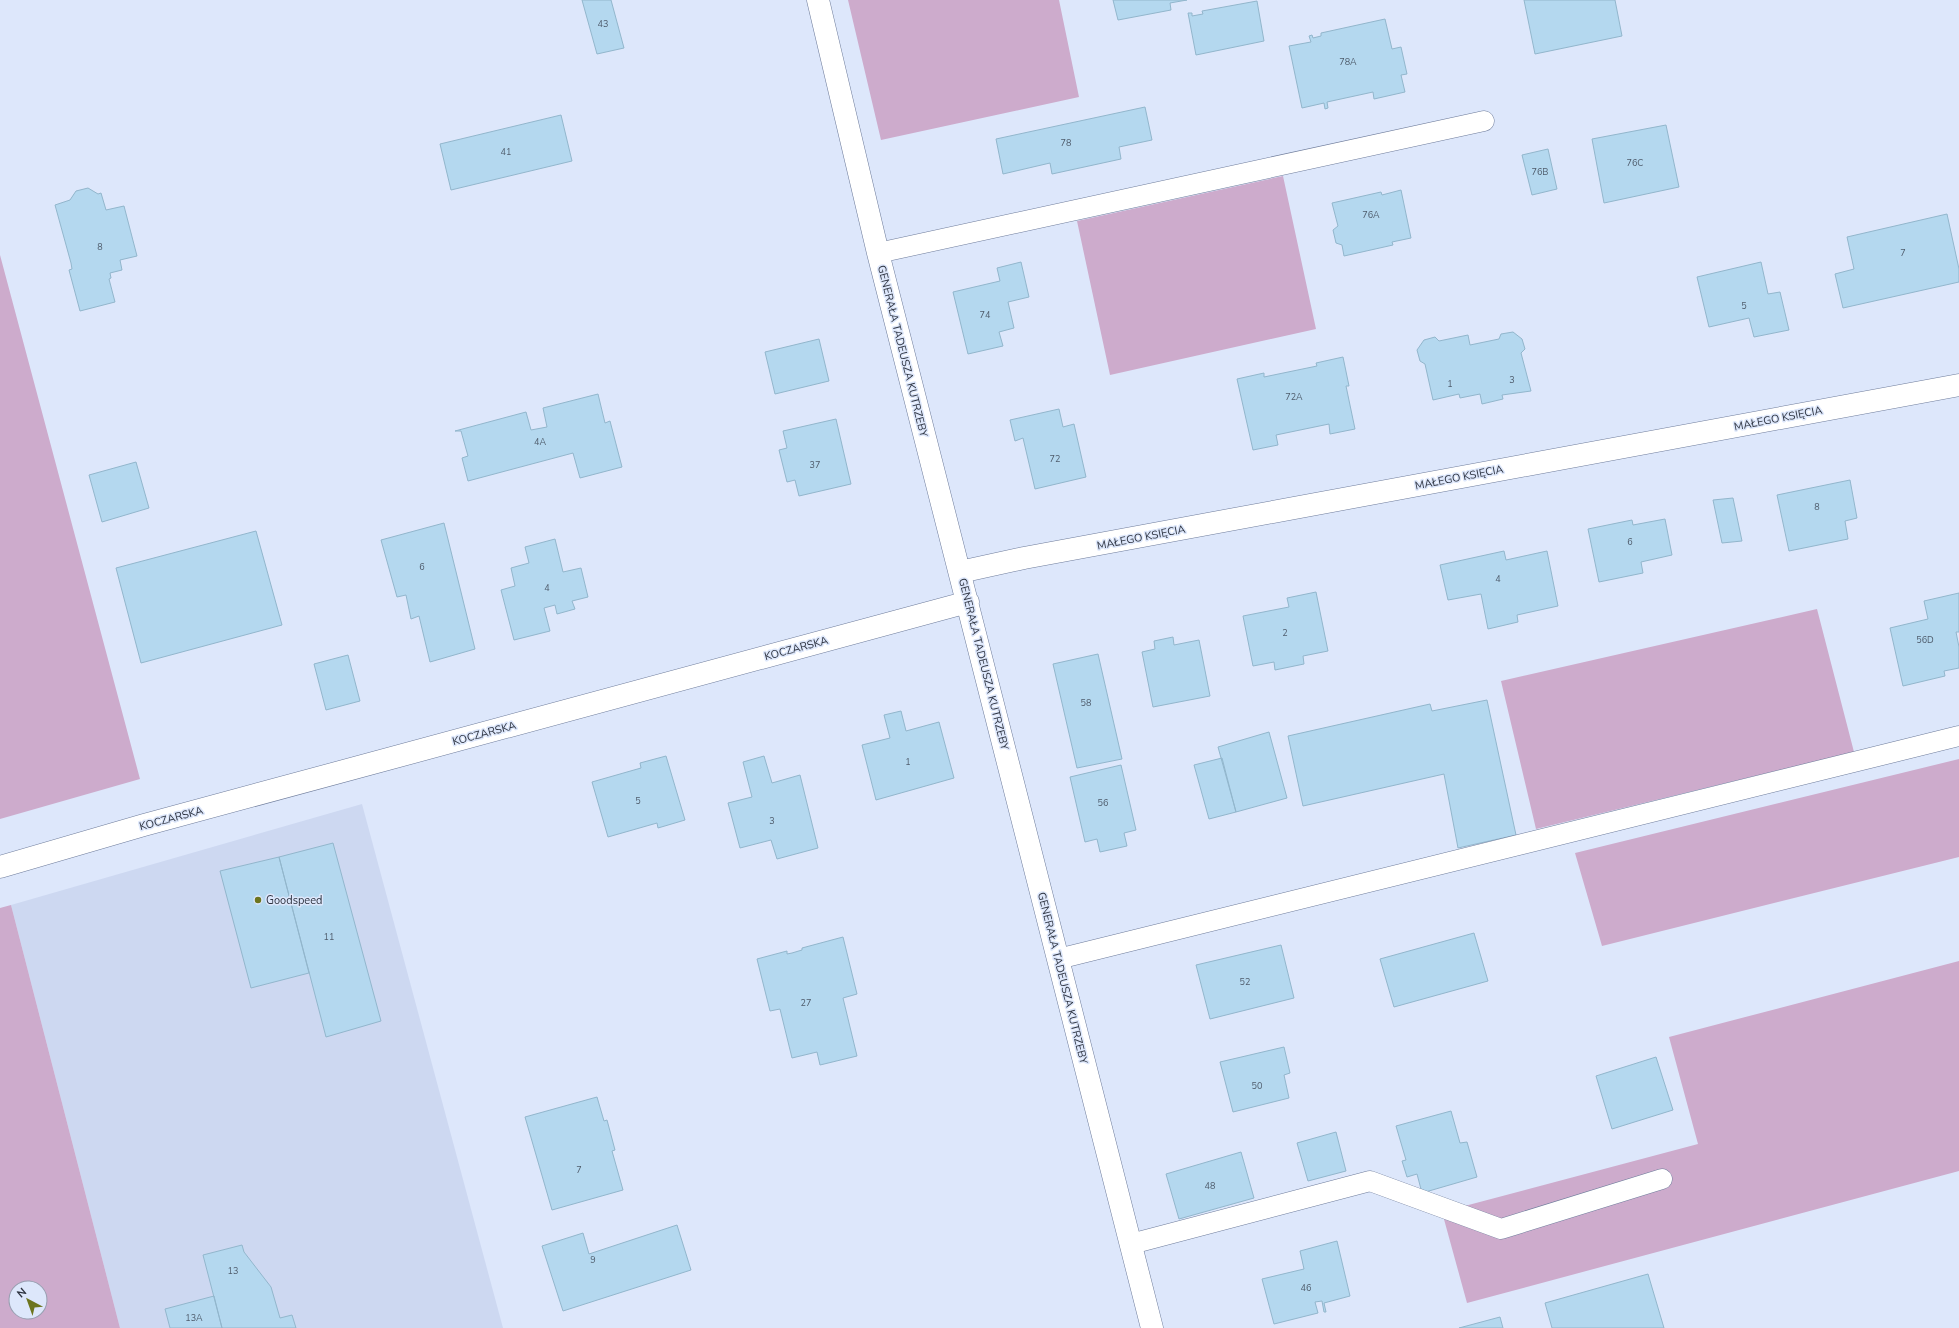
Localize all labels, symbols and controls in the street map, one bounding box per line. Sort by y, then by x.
house number: 43 [598,18,608,30]
house number: 78A [1339,56,1357,68]
house number: 78 [1061,137,1071,149]
house number: 41 [501,146,511,158]
house number: 76C [1627,157,1643,169]
house number: 76B [1532,166,1548,178]
house number: 76A [1362,209,1380,221]
house number: 8 [97,241,103,253]
house number: 7 [1900,247,1906,259]
street label: GENERAŁA TADEUSZA KUTRZEBY [874,264,931,439]
house number: 5 [1741,300,1747,312]
house number: 74 [980,309,991,321]
house number: 3 [1509,374,1515,386]
house number: 1 [1447,378,1453,390]
house number: 72A [1285,391,1303,403]
street label: MAŁEGO KSIĘCIA [1733,403,1824,434]
house number: 4A [534,436,546,448]
house number: 72 [1050,453,1060,465]
house number: 37 [810,459,820,471]
street label: MAŁEGO KSIĘCIA [1414,462,1505,493]
house number: 8 [1814,501,1820,513]
street label: MAŁEGO KSIĘCIA [1096,522,1187,553]
house number: 6 [1627,536,1633,548]
house number: 6 [419,561,425,573]
house number: 4 [1495,573,1501,585]
street label: GENERAŁA TADEUSZA KUTRZEBY [955,577,1012,752]
house number: 4 [544,582,550,594]
house number: 2 [1282,627,1288,639]
street label: KOCZARSKA [763,633,830,664]
house number: 56D [1916,634,1934,646]
house number: 58 [1081,697,1091,709]
street label: KOCZARSKA [451,718,518,749]
house number: 1 [905,756,911,768]
house number: 5 [635,795,641,807]
house number: 56 [1098,797,1108,809]
street label: KOCZARSKA [138,803,205,834]
house number: 3 [769,815,775,827]
street label: GENERAŁA TADEUSZA KUTRZEBY [1034,891,1091,1066]
place label: Goodspeed [266,893,322,908]
marker: Goodspeed [253,895,263,905]
house number: 11 [324,931,334,943]
house number: 52 [1240,976,1250,988]
house number: 27 [801,997,811,1009]
house number: 50 [1252,1080,1262,1092]
house number: 7 [576,1164,582,1176]
house number: 48 [1205,1180,1215,1192]
house number: 9 [590,1254,596,1266]
house number: 13 [228,1265,238,1277]
north arrow [8,1280,48,1320]
house number: 46 [1301,1282,1311,1294]
text: N [14,1284,30,1301]
house number: 13A [185,1312,203,1324]

